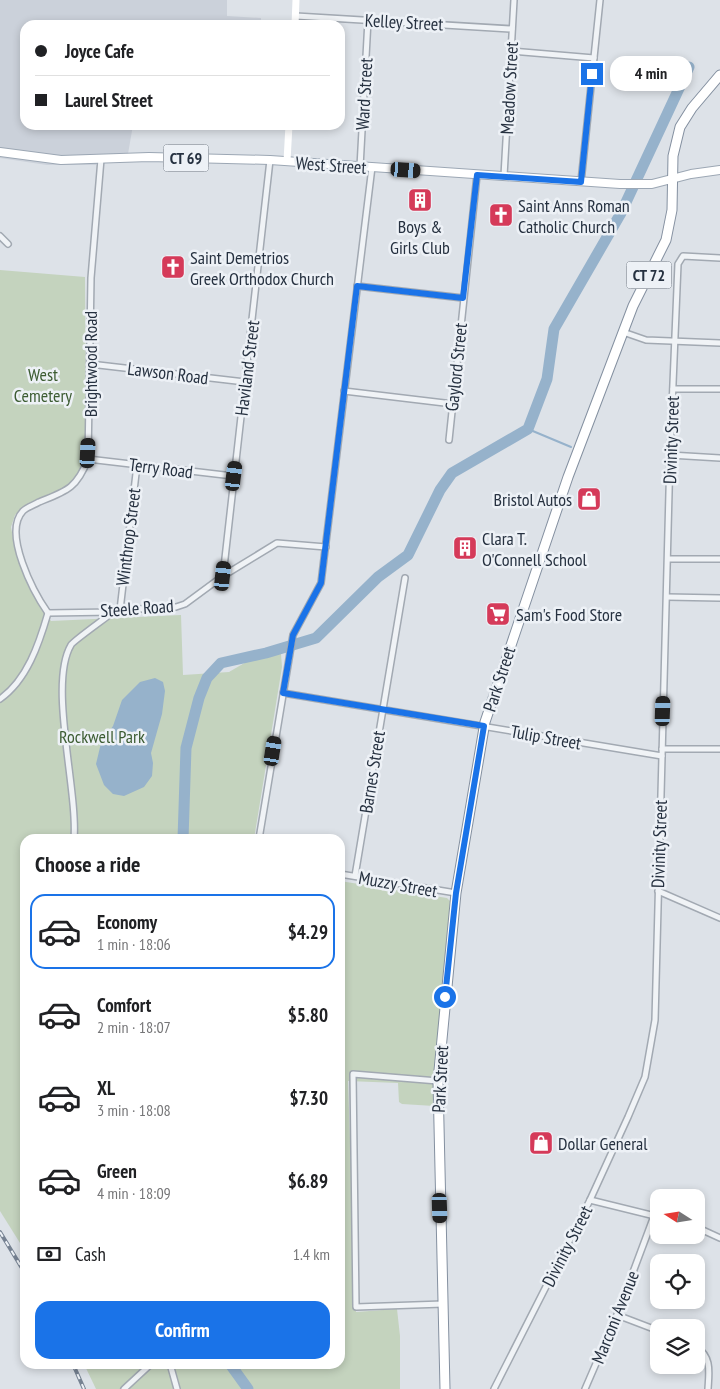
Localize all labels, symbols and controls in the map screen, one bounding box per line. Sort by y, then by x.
street label: Kelley Street [364,8,444,36]
text: Joyce Cafe [65,39,134,63]
street label: Meadow Street [495,41,523,135]
callout: 4 min [610,56,692,92]
street label: Ward Street [351,57,377,131]
route end [581,63,603,85]
text: 4 min [635,63,667,83]
text: Laurel Street [65,88,153,112]
road number: CT 69 [164,144,208,172]
street label: West Street [295,151,367,179]
car [390,161,421,179]
building icon: Boys & Girls Club [407,187,433,213]
place label: Saint Anns Roman Catholic Church [518,194,630,238]
church icon: Saint Anns Roman Catholic Church [488,202,514,228]
place label: Boys & Girls Club [390,215,450,259]
place label: Saint Demetrios Greek Orthodox Church [190,246,334,290]
church icon: Saint Demetrios Greek Orthodox Church [160,254,186,280]
road number: CT 72 [626,262,672,288]
street label: Brightwood Road [79,311,102,417]
street label: Haviland Street [230,319,264,417]
street label: Gaylord Street [440,322,472,412]
street label: Lawson Road [126,357,210,389]
park label: West Cemetery [14,363,72,407]
street label: Divinity Street [658,395,684,484]
car [79,438,96,468]
street label: Terry Road [128,453,194,483]
car [224,460,243,492]
shop icon: Bristol Autos [576,486,602,512]
street label: Winthrop Street [111,487,145,587]
place label: Bristol Autos [494,488,572,511]
place label: Clara T. O'Connell School [482,527,588,571]
building icon: Clara T. O'Connell School [452,535,478,561]
car [213,560,232,592]
street label: Steele Road [100,594,174,622]
supermarket icon: Sam's Food Store [485,601,511,627]
place label: Sam's Food Store [516,603,622,626]
street label: Park Street [478,643,520,715]
car [654,696,671,726]
street label: Tulip Street [509,719,583,755]
park label: Rockwell Park [59,725,145,748]
street label: Barnes Street [354,729,390,815]
car [263,735,282,767]
street label: Divinity Street [646,799,672,888]
text: Choose a ride [35,850,140,878]
street label: Muzzy Street [357,866,439,902]
icon: car [37,909,82,954]
text: Economy [97,910,157,934]
text: $4.29 [288,920,328,944]
text: 1 min · 18:06 [97,934,171,954]
route start [434,986,456,1008]
icon: car [37,992,82,1037]
text: Comfort [97,993,151,1017]
text: $5.80 [288,1003,328,1027]
text: 2 min · 18:07 [97,1017,171,1037]
street label: Park Street [427,1045,453,1113]
icon: car [37,1075,82,1120]
text: XL [97,1076,115,1100]
text: $7.30 [290,1086,328,1110]
text: 3 min · 18:08 [97,1100,171,1120]
shop icon: Dollar General [528,1130,554,1156]
place label: Dollar General [558,1132,648,1155]
icon: car [37,1158,82,1203]
text: Green [97,1159,137,1183]
text: $6.89 [288,1169,328,1193]
text: 4 min · 18:09 [97,1183,171,1203]
north arrow [650,1189,705,1244]
map controls [650,1189,705,1374]
car [431,1193,448,1223]
street label: Divinity Street [537,1201,597,1291]
icon: cash [35,1240,63,1268]
text: Cash [75,1242,106,1266]
text: 1.4 km [293,1244,330,1264]
button: locate [650,1254,705,1309]
street label: Marconi Avenue [586,1267,644,1367]
button: Confirm [35,1301,330,1359]
button: layers [650,1319,705,1374]

